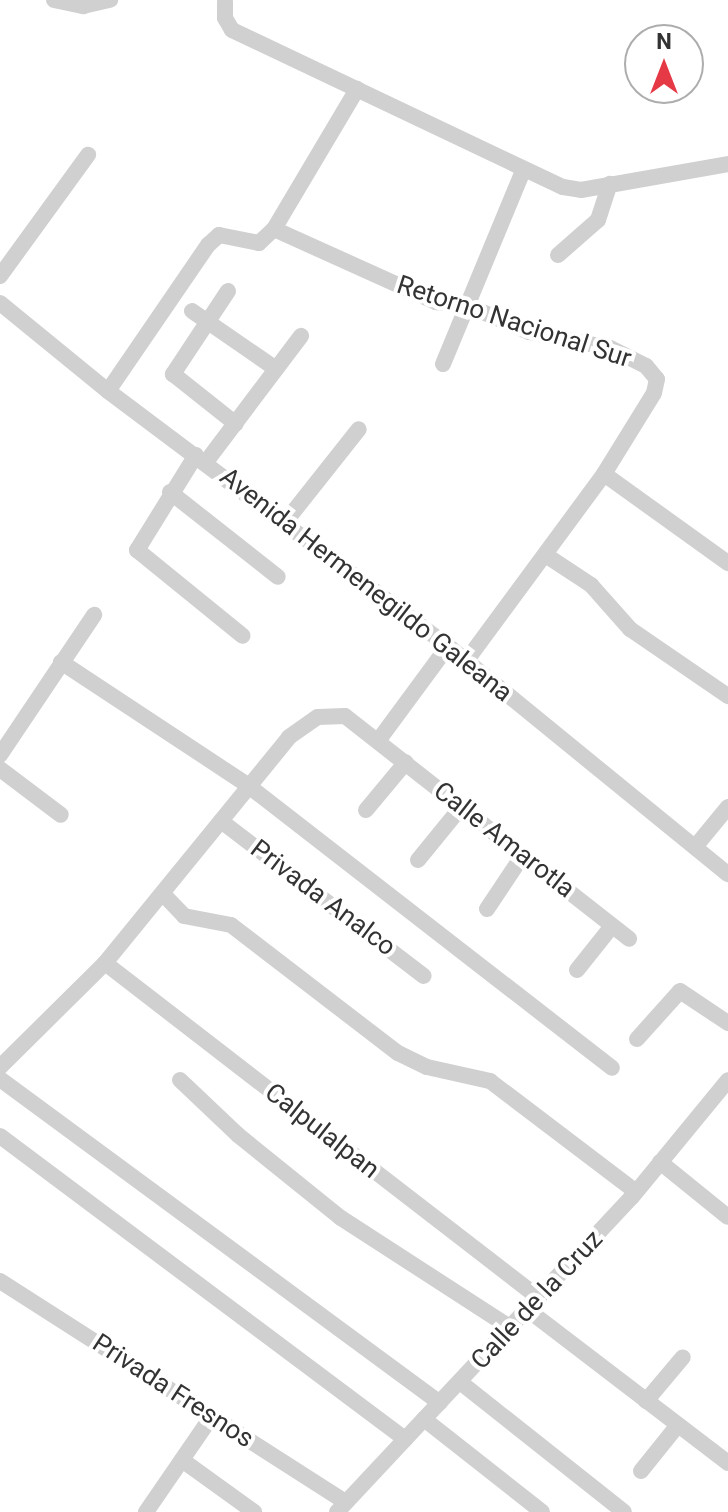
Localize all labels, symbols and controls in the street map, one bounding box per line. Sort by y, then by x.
north arrow [624,24,704,104]
text: N [656,29,672,54]
street label: Retorno Nacional Sur [393,269,635,375]
street label: Avenida Hermenegildo Galeana [214,461,518,709]
street label: Calle Amarotla [427,775,581,905]
street label: Privada Analco [244,833,402,963]
street label: Calpulalpan [259,1077,385,1185]
street label: Calle de la Cruz [465,1224,609,1376]
street label: Privada Fresnos [87,1327,259,1455]

